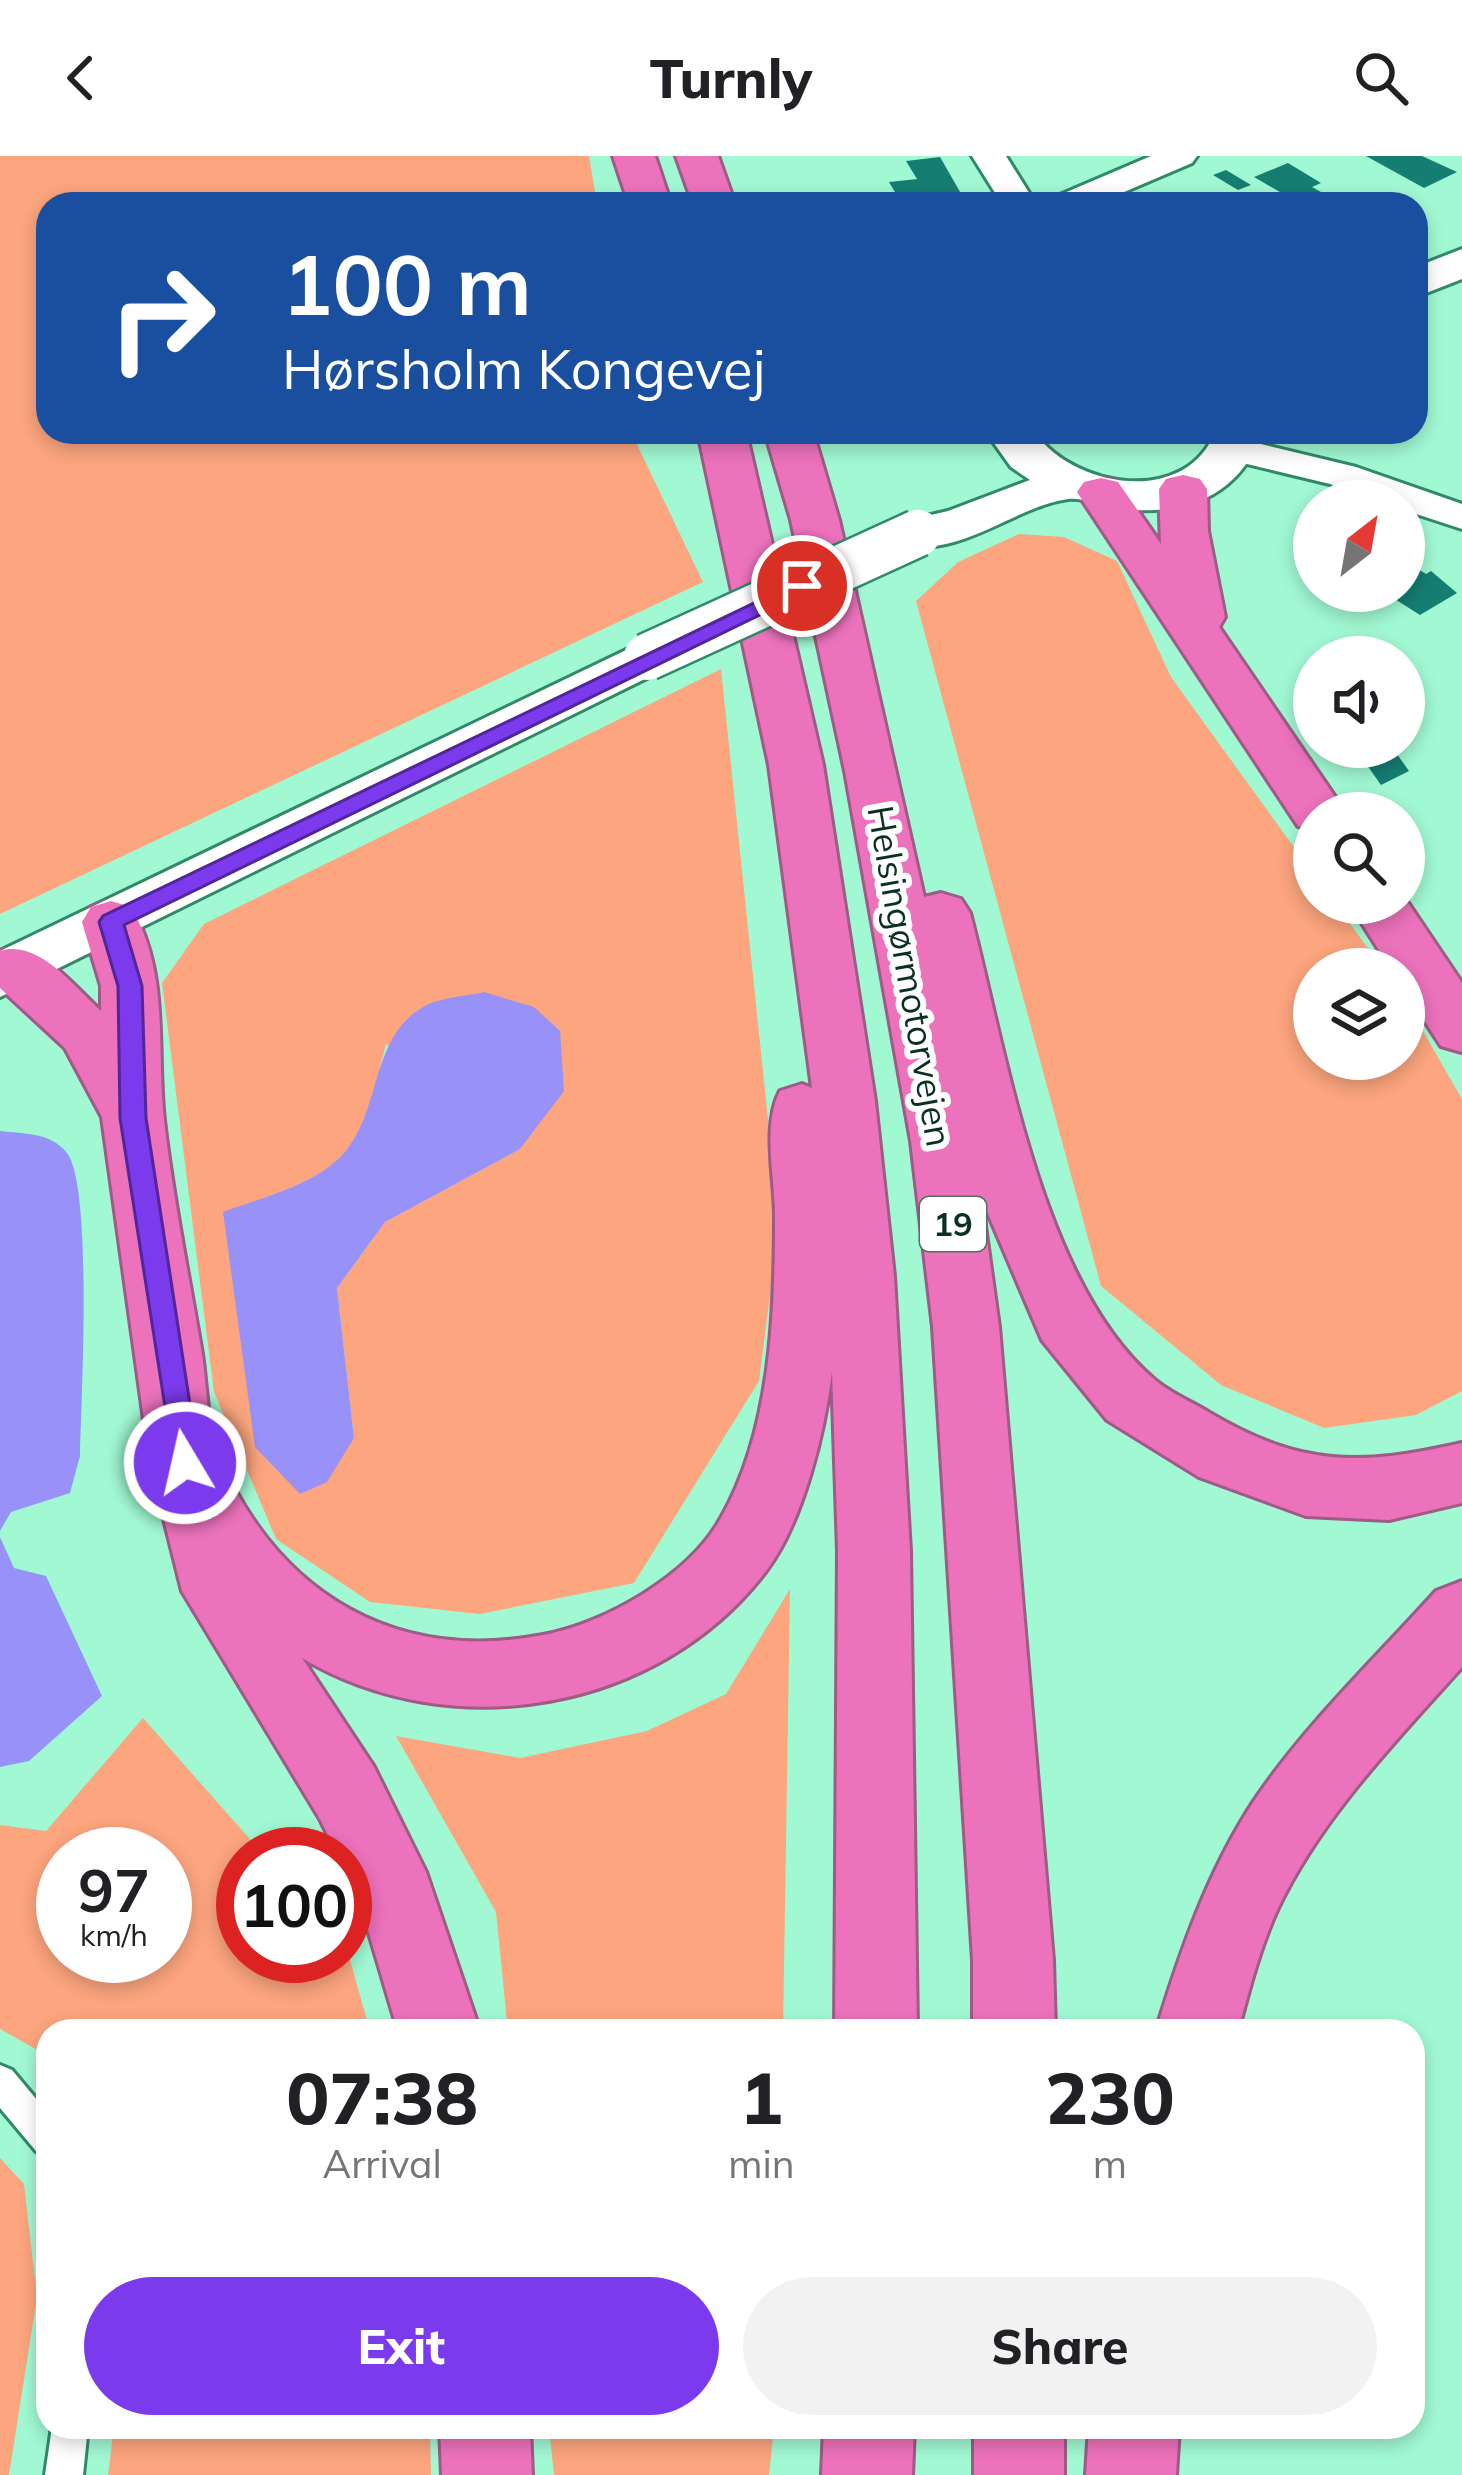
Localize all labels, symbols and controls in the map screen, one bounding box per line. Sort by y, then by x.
text: Turnly [650,44,812,112]
icon: back [48,45,114,111]
icon: search [1348,45,1414,111]
text: 100 m [282,231,532,336]
icon: right [84,240,240,396]
text: Hørsholm Kongevej [282,335,765,403]
north arrow [1293,480,1425,612]
map controls [1293,480,1425,1080]
pin [751,535,853,637]
icon: arrive [769,553,835,619]
button: sound [1293,636,1425,768]
button: search [1293,792,1425,924]
street label: Helsingørmotorvejen [858,802,963,1150]
button: layers [1293,948,1425,1080]
road number: 19 [920,1197,986,1251]
position arrow [122,1400,248,1526]
speed limit sign: 100 [216,1827,372,1983]
text: 97 [78,1852,150,1927]
text: km/h [80,1916,148,1954]
text: 07:38 [286,2052,478,2142]
text: 1 [740,2052,783,2142]
text: 230 [1045,2052,1175,2142]
text: Arrival [322,2139,442,2188]
text: min [728,2139,795,2188]
text: m [1093,2139,1127,2188]
button: Exit [84,2277,719,2415]
button: Share [743,2277,1377,2415]

